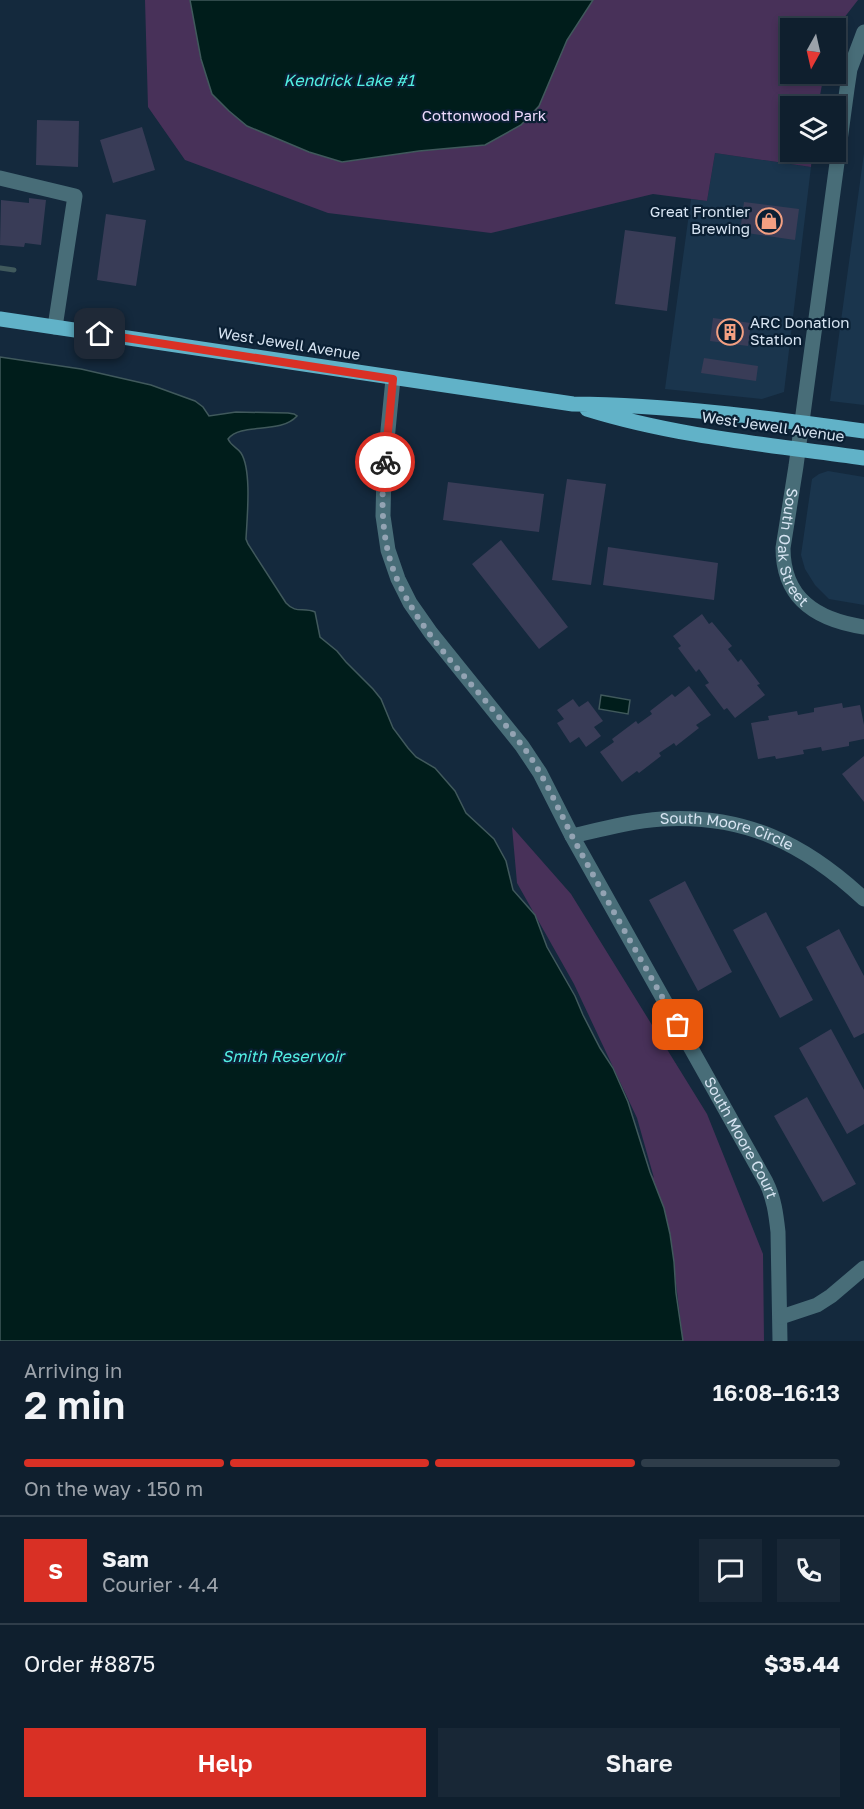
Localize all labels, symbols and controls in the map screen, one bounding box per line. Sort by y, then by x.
north arrow [780,18,846,84]
map controls [780,18,846,162]
water label: Kendrick Lake #1 [284,70,415,90]
button: layers [780,96,846,162]
park label: Cottonwood Park [422,106,547,124]
place label: Great Frontier Brewing [650,202,750,237]
shop icon: Great Frontier Brewing [754,206,784,236]
pin [74,308,125,359]
place label: ARC Donation Station [750,313,850,348]
icon: home [83,317,116,350]
building icon: ARC Donation Station [715,317,745,347]
street label: West Jewell Avenue [217,323,362,363]
street label: West Jewell Avenue [701,407,846,445]
courier [355,432,415,492]
icon: bike [369,446,402,479]
street label: South Oak Street [775,487,813,610]
street label: South Moore Circle [659,808,797,853]
pin [652,999,703,1050]
icon: bag [661,1008,694,1041]
water label: Smith Reservoir [222,1046,347,1066]
street label: South Moore Court [701,1073,782,1201]
text: Arriving in [24,1358,122,1382]
text: 16:08–16:13 [713,1379,840,1406]
text: 2 min [24,1381,125,1428]
text: On the way · 150 m [24,1476,203,1500]
button: chat [699,1539,762,1602]
button: phone [777,1539,840,1602]
text: Sam [102,1545,149,1572]
text: S [48,1557,63,1584]
text: Courier · 4.4 [102,1572,219,1596]
text: Order #8875 [24,1650,155,1677]
text: $35.44 [764,1650,840,1677]
button: Help [24,1728,426,1797]
button: Share [438,1728,840,1797]

